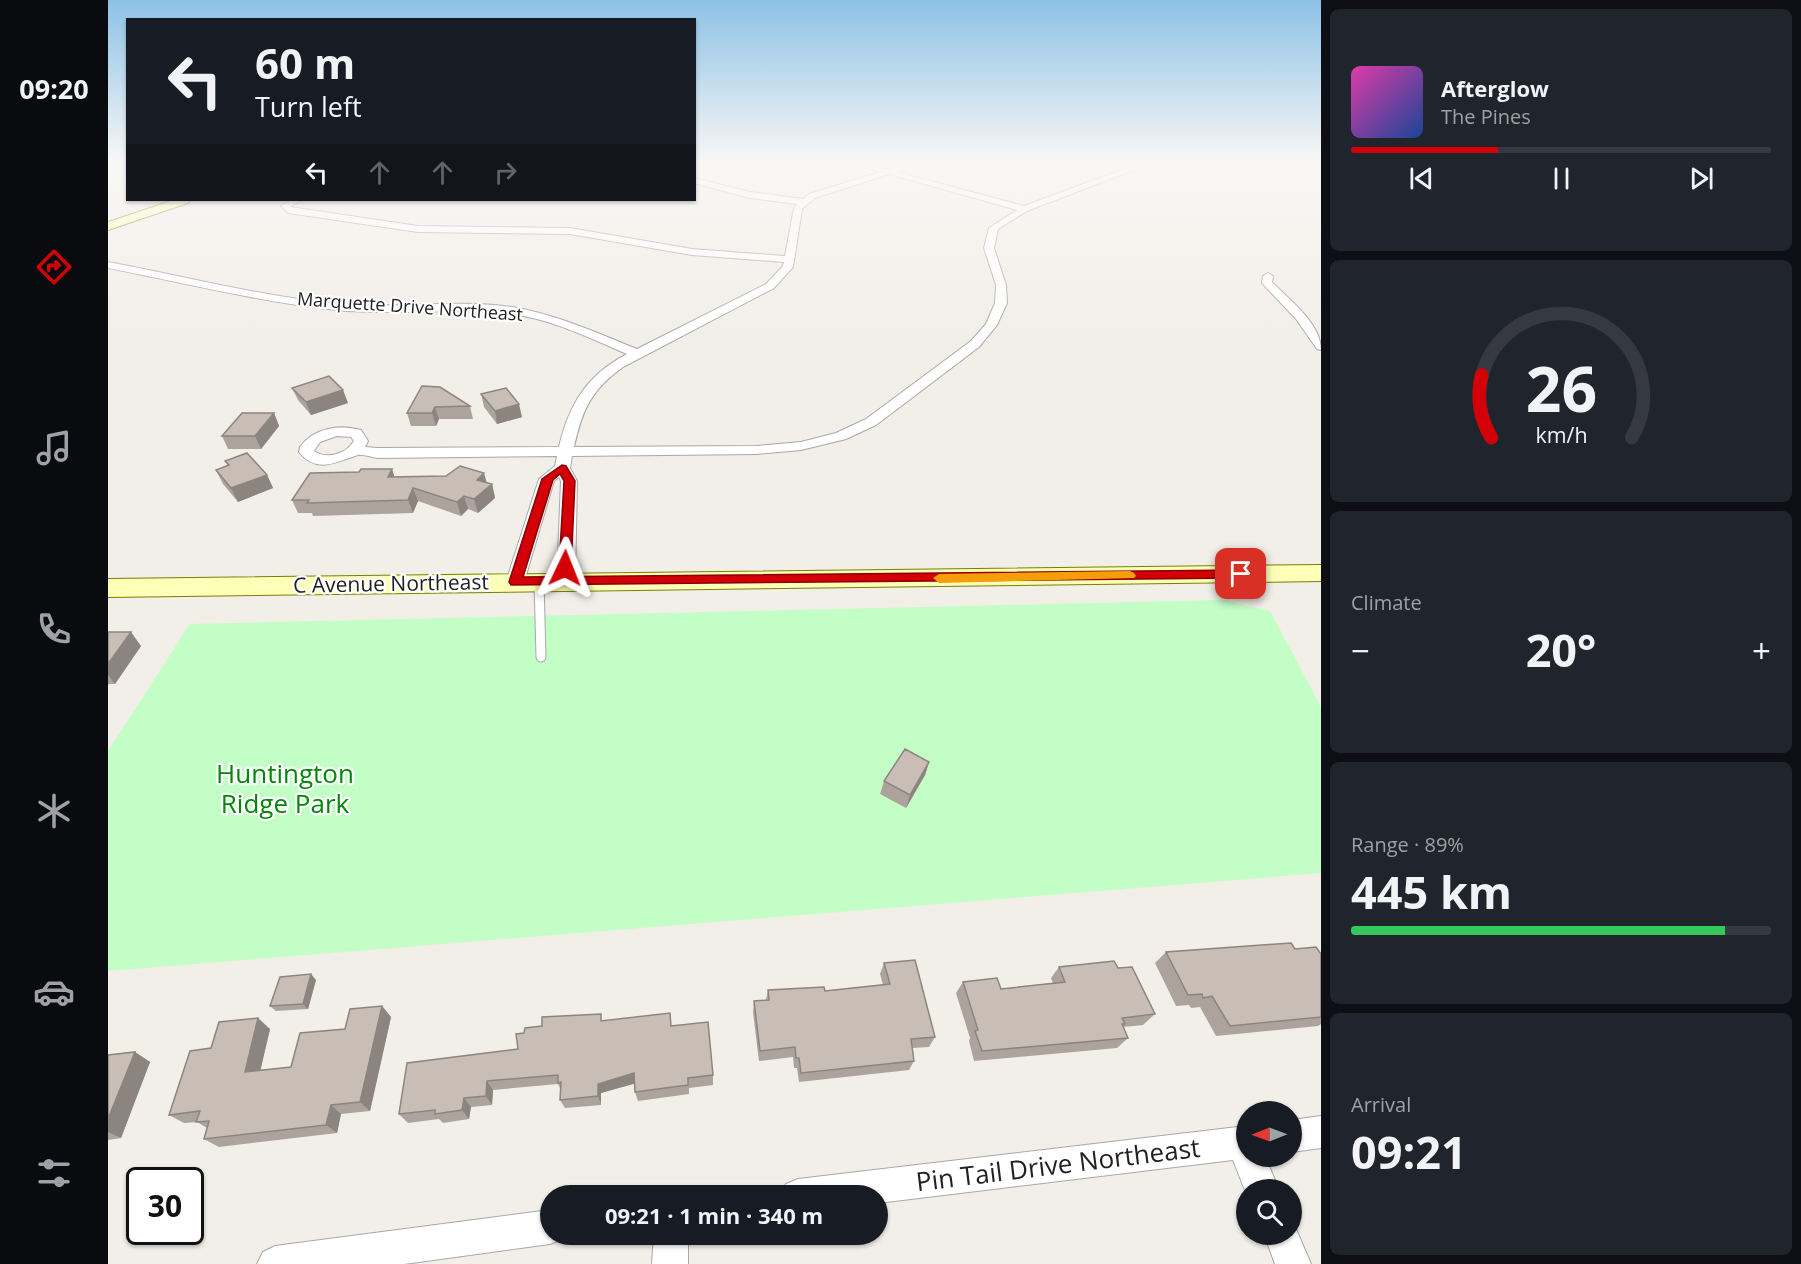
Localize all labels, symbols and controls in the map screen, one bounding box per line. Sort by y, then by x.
text: 60 m [255,34,355,91]
icon: left [156,42,234,120]
text: 09:20 [19,70,89,107]
text: Afterglow [1441,73,1549,103]
text: Turn left [255,88,362,125]
text: The Pines [1441,103,1531,130]
icon: left [300,156,333,189]
icon: ahead [363,156,396,189]
icon: ahead [426,156,459,189]
icon: right [489,156,522,189]
icon: previous [1405,162,1438,195]
icon: pause [1545,162,1578,195]
icon: next [1685,162,1718,195]
icon: directions [33,246,75,288]
street label: Marquette Drive Northeast [296,286,524,326]
text: 26 [1525,345,1597,430]
text: km/h [1535,420,1587,449]
icon: music [33,427,75,469]
position arrow [533,536,597,600]
pin [1215,548,1266,599]
icon: arrive [1224,557,1257,590]
street label: C Avenue Northeast [293,567,489,599]
text: Climate [1351,589,1422,616]
icon: phone [33,608,75,650]
text: 20° [1526,619,1596,680]
text: − [1351,628,1370,673]
text: + [1752,628,1771,673]
park label: Huntington Ridge Park [216,755,354,821]
icon: climate [33,790,75,832]
text: Range · 89% [1351,831,1464,858]
text: 445 km [1351,861,1512,922]
icon: car [33,971,75,1013]
text: Arrival [1351,1091,1411,1118]
north arrow [1236,1101,1302,1167]
map controls [1236,1101,1302,1245]
text: 09:21 [1351,1121,1467,1182]
street label: Pin Tail Drive Northeast [914,1129,1202,1199]
icon: filters [33,1152,75,1194]
speed limit sign: 30 [126,1167,204,1245]
button: search [1236,1179,1302,1245]
text: 09:21 · 1 min · 340 m [605,1200,823,1230]

